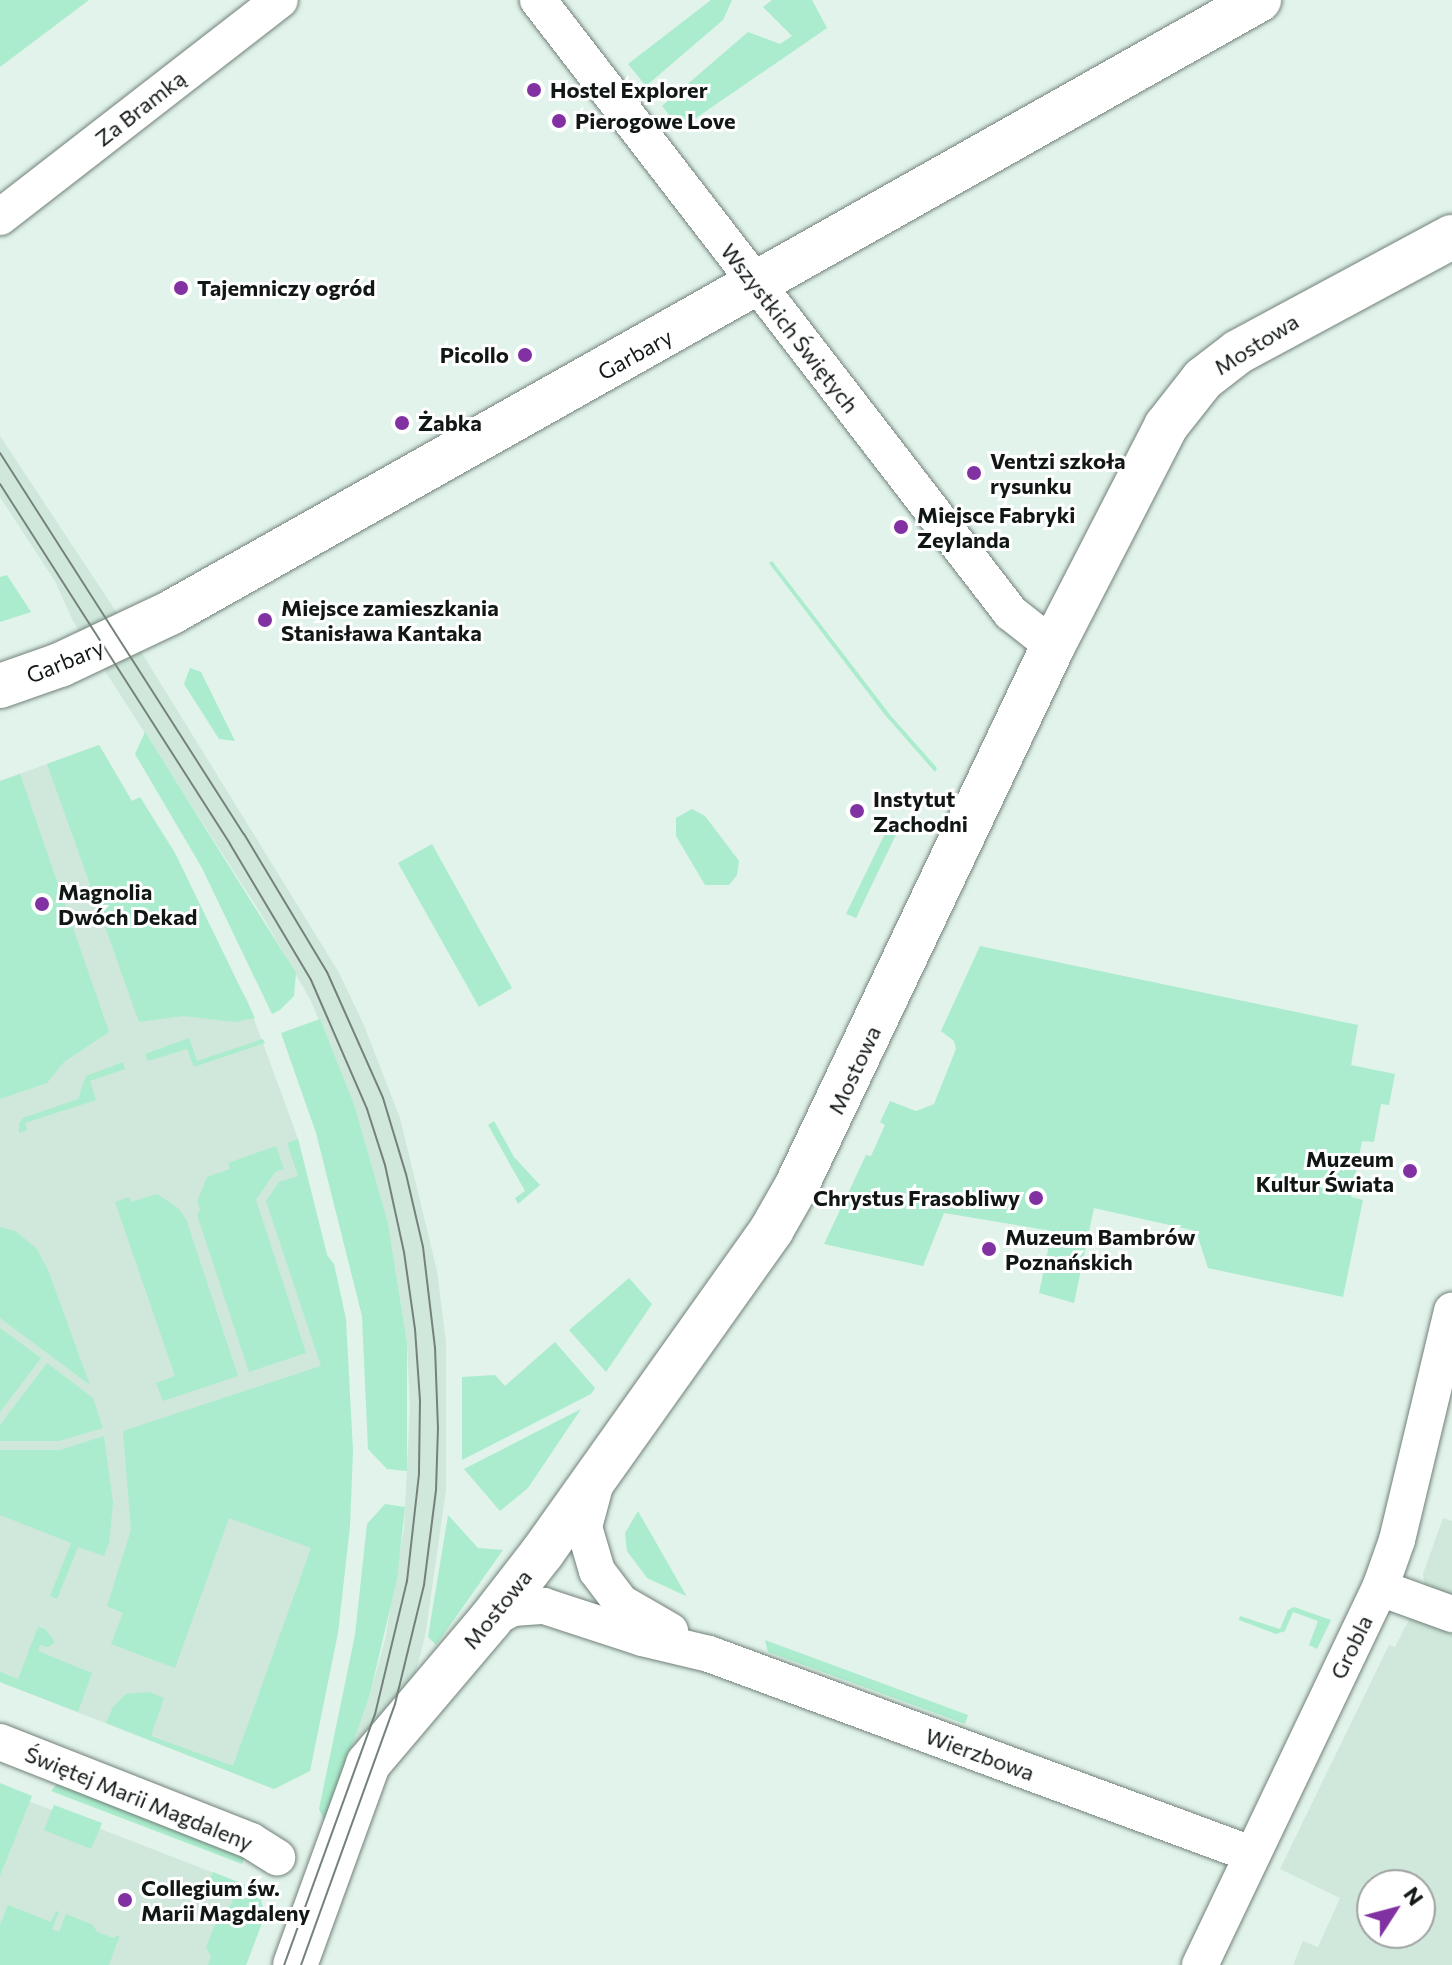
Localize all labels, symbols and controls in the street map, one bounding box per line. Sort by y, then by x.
street label: Za Bramką [90,65,190,151]
place label: Hostel Explorer [550,77,708,103]
marker: Hostel Explorer [525,81,543,99]
place label: Pierogowe Love [575,108,736,134]
marker: Pierogowe Love [550,112,568,130]
street label: Wszystkich Świętych [716,238,864,418]
place label: Tajemniczy ogród [197,275,375,301]
marker: Tajemniczy ogród [172,279,190,297]
street label: Mostowa [1209,308,1303,380]
street label: Garbary [593,323,677,385]
place label: Picollo [440,342,509,368]
marker: Picollo [516,346,534,364]
place label: Żabka [418,410,482,436]
marker: Żabka [393,414,411,432]
place label: Ventzi szkoła rysunku [990,447,1126,498]
marker: Ventzi szkoła rysunku [965,464,983,482]
place label: Miejsce Fabryki Zeylanda [917,501,1075,552]
marker: Miejsce Fabryki Zeylanda [892,518,910,536]
place label: Miejsce zamieszkania Stanisława Kantaka [281,594,499,646]
marker: Miejsce zamieszkania Stanisława Kantaka [256,611,274,629]
street label: Garbary [22,634,108,688]
place label: Instytut Zachodni [873,785,968,836]
marker: Instytut Zachodni [848,802,866,820]
place label: Magnolia Dwóch Dekad [58,878,197,930]
marker: Magnolia Dwóch Dekad [33,895,51,913]
street label: Mostowa [822,1022,886,1118]
place label: Muzeum Kultur Świata [1256,1145,1394,1196]
marker: Muzeum Kultur Świata [1401,1162,1419,1180]
place label: Chrystus Frasobliwy [813,1185,1020,1211]
marker: Chrystus Frasobliwy [1027,1189,1045,1207]
place label: Muzeum Bambrów Poznańskich [1005,1223,1196,1274]
marker: Muzeum Bambrów Poznańskich [980,1240,998,1258]
street label: Mostowa [457,1564,537,1654]
street label: Grobla [1324,1611,1378,1683]
street label: Wierzbowa [922,1722,1038,1786]
street label: Świętej Marii Magdaleny [21,1740,257,1856]
north arrow [1356,1869,1436,1949]
place label: Collegium św. Marii Magdaleny [141,1874,310,1926]
text: N [1398,1881,1430,1910]
marker: Collegium św. Marii Magdaleny [116,1891,134,1909]

